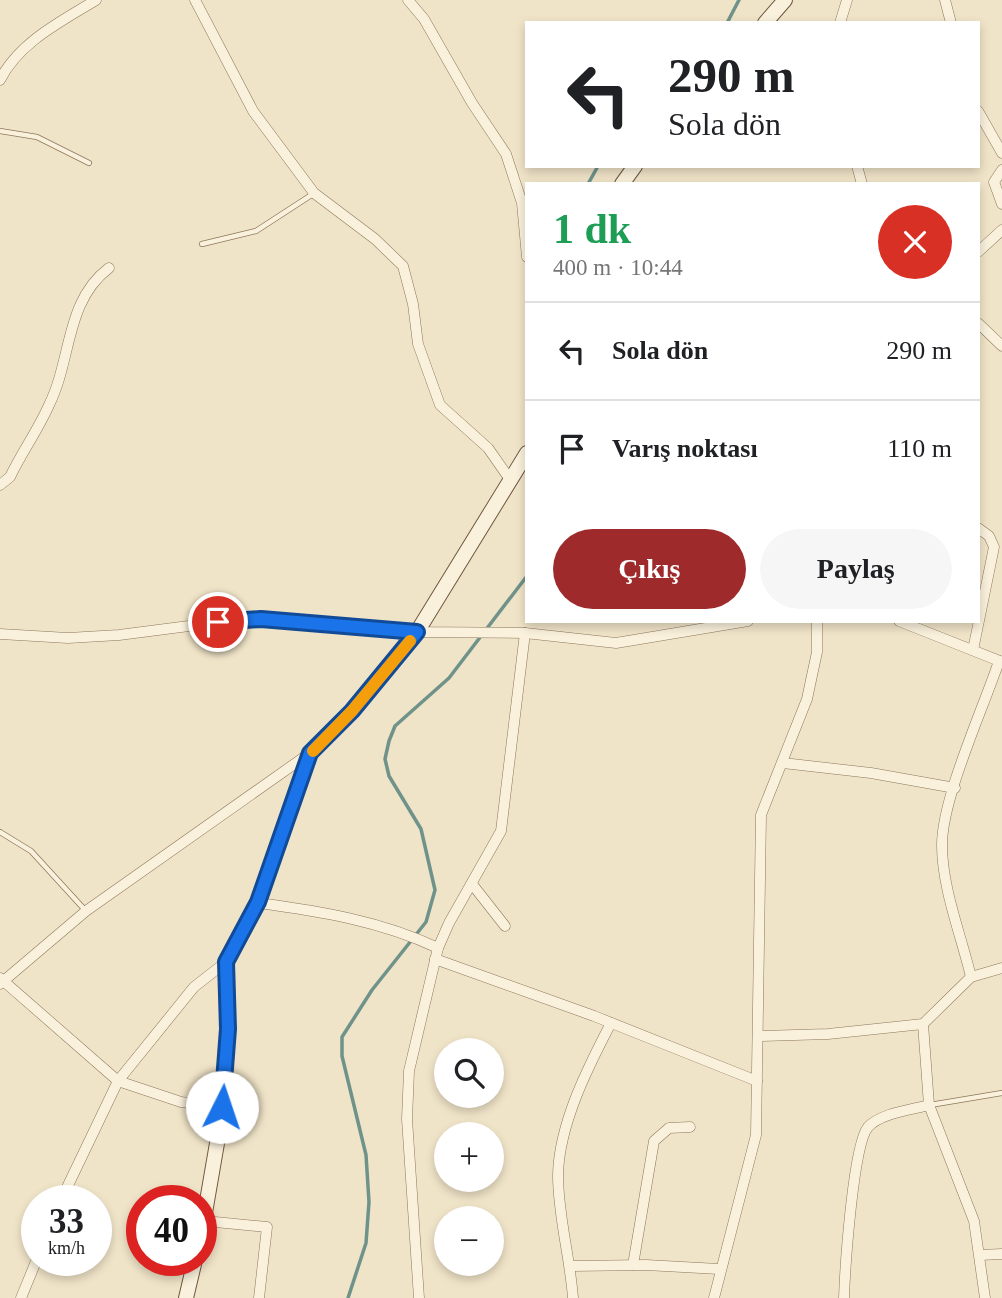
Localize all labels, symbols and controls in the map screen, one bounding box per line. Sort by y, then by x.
text: 290 m [668,48,795,103]
icon: left [553,49,644,140]
text: Sola dön [668,106,781,142]
button: close [878,205,952,279]
text: 1 dk [553,206,631,252]
text: 400 m · 10:44 [553,255,683,280]
icon: left [553,332,591,370]
text: Sola dön [612,336,708,365]
text: 290 m [886,336,952,365]
icon: arrive [553,430,591,468]
text: Varış noktası [612,434,758,463]
text: 110 m [887,434,952,463]
button: Çıkış [553,529,746,609]
button: Paylaş [760,529,952,609]
pin [188,592,248,652]
icon: arrive [199,603,237,641]
map controls [434,1038,504,1276]
button: search [434,1038,504,1108]
position arrow [185,1070,259,1144]
button: + [434,1122,504,1192]
speed limit sign: 40 [126,1185,217,1276]
text: 33 [49,1202,84,1241]
button: − [434,1206,504,1276]
text: km/h [48,1238,85,1258]

